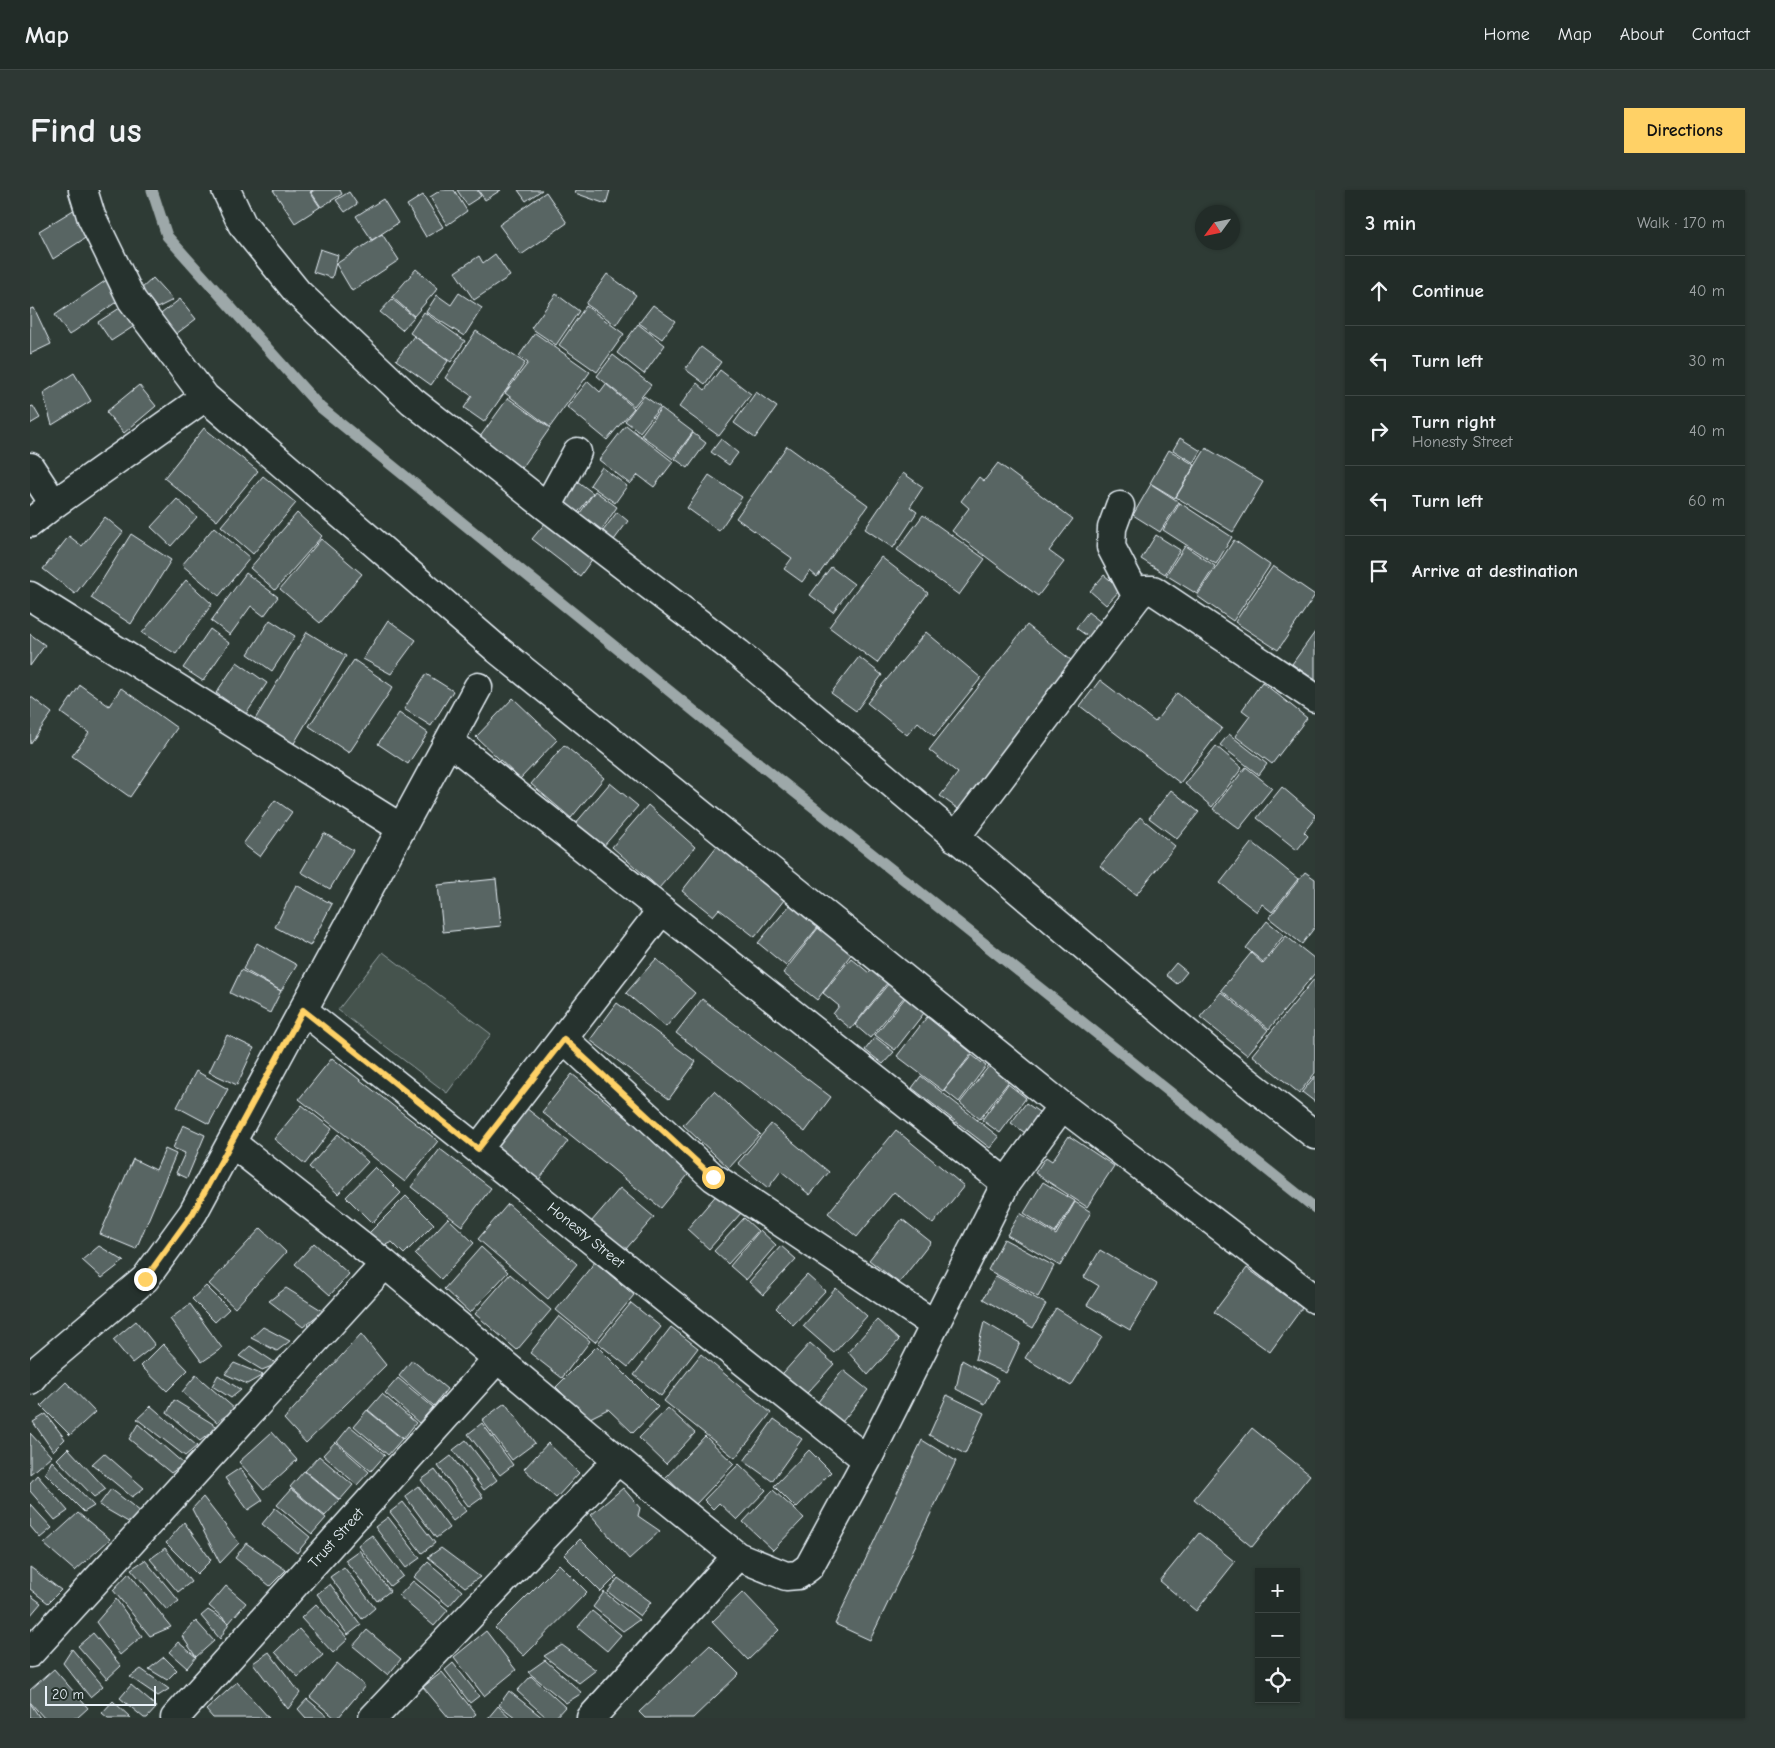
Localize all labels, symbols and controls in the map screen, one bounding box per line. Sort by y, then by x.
text: Map [25,21,69,49]
text: Home [1483,24,1530,45]
text: Map [1558,24,1592,45]
text: About [1620,24,1664,45]
text: Contact [1692,24,1750,45]
button: Directions [1624,108,1745,153]
text: Find us [30,110,142,151]
north arrow [1195,205,1240,250]
text: 3 min [1365,211,1416,235]
text: Walk · 170 m [1637,214,1725,232]
icon: ahead [1365,277,1393,305]
text: Continue [1412,280,1484,302]
text: 40 m [1689,282,1725,300]
icon: left [1365,347,1393,375]
text: Turn left [1412,350,1483,372]
text: 30 m [1689,352,1725,370]
text: Turn right [1412,411,1496,433]
icon: right [1365,417,1393,445]
text: 40 m [1689,422,1725,440]
text: Honesty Street [1412,433,1513,451]
icon: left [1365,487,1393,515]
text: Turn left [1412,490,1483,512]
text: 60 m [1688,492,1725,510]
icon: arrive [1365,557,1393,585]
text: Arrive at destination [1412,560,1578,582]
route start [702,1166,725,1189]
street label: Honesty Street [544,1198,629,1272]
route end [134,1268,157,1291]
street label: Trust Street [304,1504,368,1572]
map controls [1255,1568,1300,1703]
button: + [1255,1568,1300,1613]
button: − [1255,1613,1300,1658]
button: locate [1255,1658,1300,1703]
scale bar [45,1683,156,1706]
text: 20 m [52,1686,84,1703]

